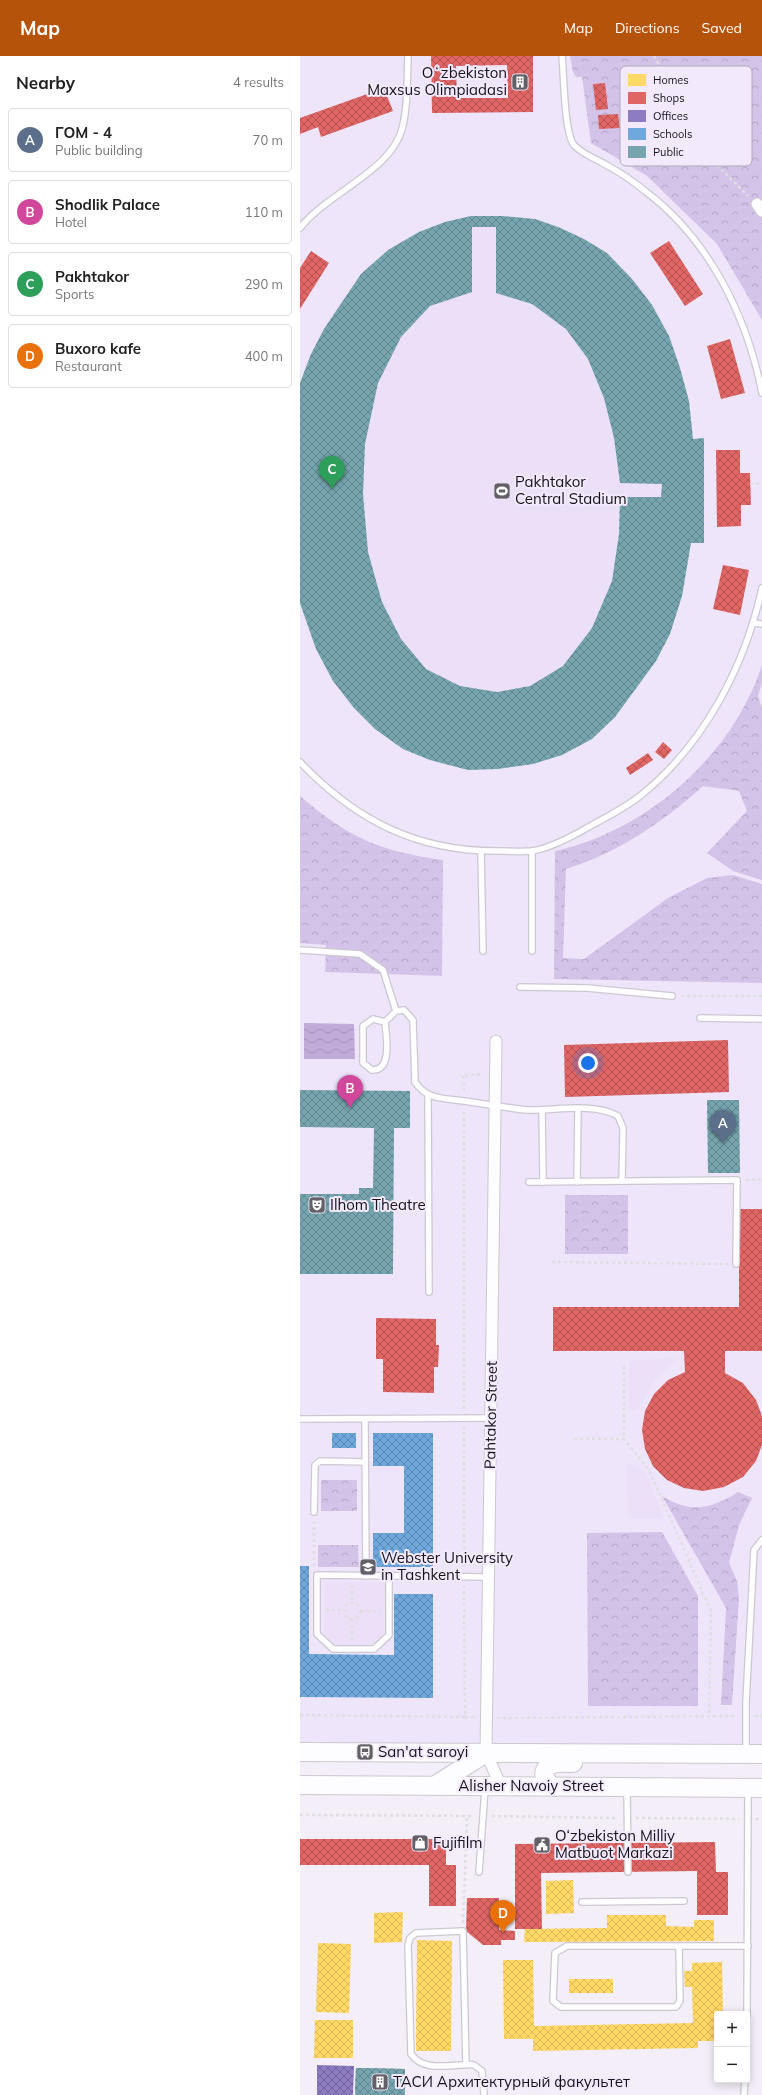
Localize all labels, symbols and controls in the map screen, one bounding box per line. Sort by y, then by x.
text: Map [20,16,60,40]
text: Map [564,19,593,37]
text: Directions [615,19,680,37]
text: Saved [702,19,742,37]
place label: Oʻzbekiston Maxsus Olimpiadasi [367,63,507,99]
legend [620,66,752,166]
text: Nearby [16,72,75,93]
building icon: Oʻzbekiston Maxsus Olimpiadasi [510,72,530,92]
text: Homes [653,73,689,87]
text: 4 results [233,74,284,90]
text: Shops [653,91,685,105]
text: Offices [653,109,688,123]
text: ГОМ - 4 [55,123,112,142]
text: Schools [653,127,692,141]
text: A [25,132,35,148]
text: 70 m [253,132,283,148]
text: Public building [55,142,143,158]
text: Public [653,145,684,159]
text: Shodlik Palace [55,195,160,214]
text: B [26,204,34,220]
text: 110 m [245,204,283,220]
text: Hotel [55,214,87,230]
text: Pakhtakor [55,267,129,286]
text: C [26,276,34,292]
text: 290 m [245,276,283,292]
text: Sports [55,286,94,302]
text: Buxoro kafe [55,339,141,358]
text: D [25,348,35,364]
text: 400 m [245,348,283,364]
text: Restaurant [55,358,122,374]
pin: C [319,456,345,489]
place label: Pakhtakor Central Stadium [515,472,627,508]
sports icon: Pakhtakor Central Stadium [492,481,512,501]
your location [578,1053,598,1073]
pin: B [337,1075,363,1108]
pin: A [710,1110,736,1143]
theatre icon: Ilhom Theatre [307,1195,327,1215]
place label: Ilhom Theatre [330,1195,426,1214]
street label: Pahtakor Street [480,1361,501,1469]
place label: Webster University in Tashkent [381,1548,513,1584]
school or university icon: Webster University in Tashkent [358,1557,378,1577]
bus stop icon: San'at saroyi [355,1742,375,1762]
place label: San'at saroyi [378,1742,468,1761]
street label: Alisher Navoiy Street [458,1776,604,1795]
place label: O‘zbekiston Milliy Matbuot Markazi [555,1826,675,1862]
shop icon: Fujifilm [410,1833,430,1853]
place label: Fujifilm [433,1833,482,1852]
public building icon: O‘zbekiston Milliy Matbuot Markazi [532,1835,552,1855]
pin: D [490,1900,516,1933]
map controls [714,2011,750,2083]
button: + [714,2011,750,2047]
button: − [714,2047,750,2083]
building icon: ТАСИ Архитектурный факультет [370,2072,390,2092]
place label: ТАСИ Архитектурный факультет [393,2072,630,2091]

